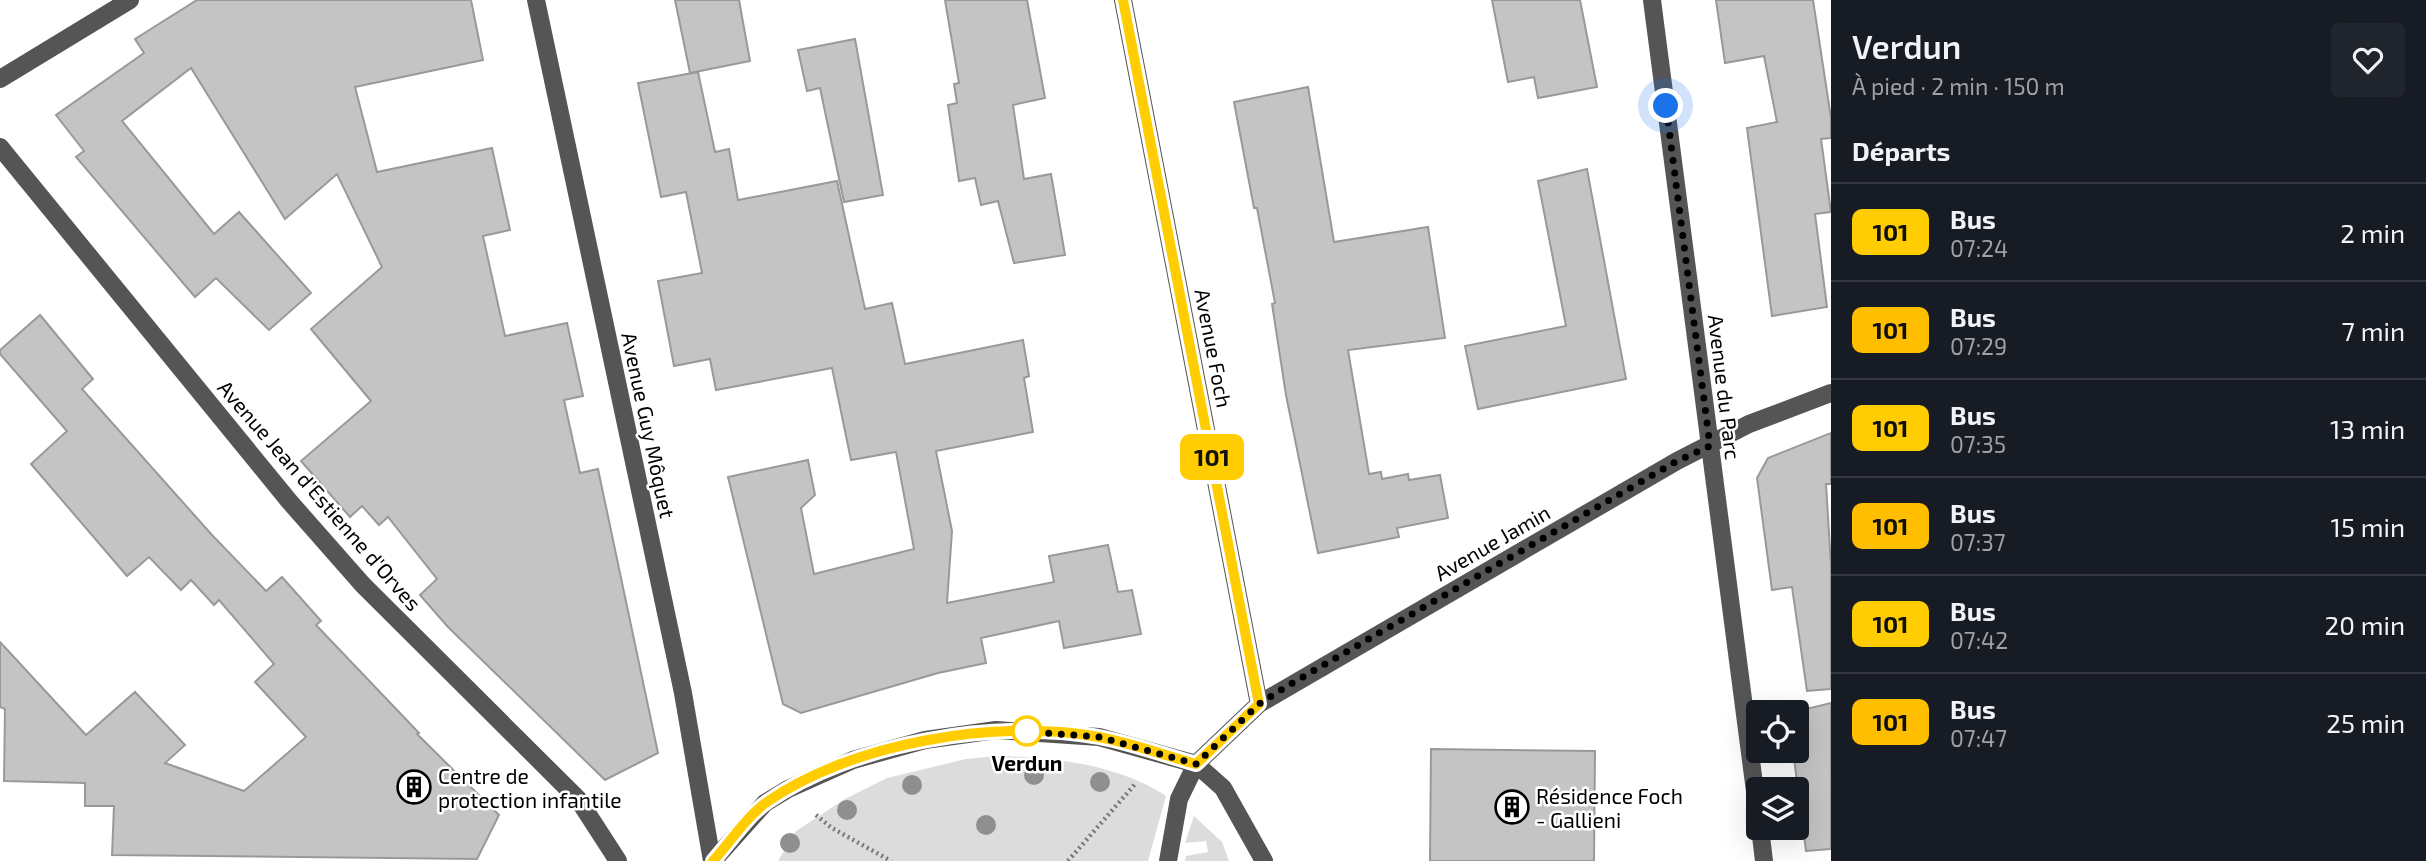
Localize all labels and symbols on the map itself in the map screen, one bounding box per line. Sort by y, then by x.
your location [1648,88,1683,123]
street label: Avenue Foch [1190,287,1238,409]
street label: Avenue du Parc [1704,313,1746,461]
street label: Avenue Guy Môquet [617,330,681,520]
street label: Avenue Jean d'Estienne d'Orves [213,375,427,615]
line badge: 101 [1172,434,1252,480]
street label: Avenue Jamin [1430,499,1554,585]
marker: Verdun [1012,716,1042,746]
place label: Verdun [992,750,1062,775]
place label: Centre de protection infantile [438,763,622,812]
building icon: Centre de protection infantile [395,768,433,806]
place label: Résidence Foch - Gallieni [1536,783,1683,832]
building icon: Résidence Foch - Gallieni [1493,788,1531,826]

